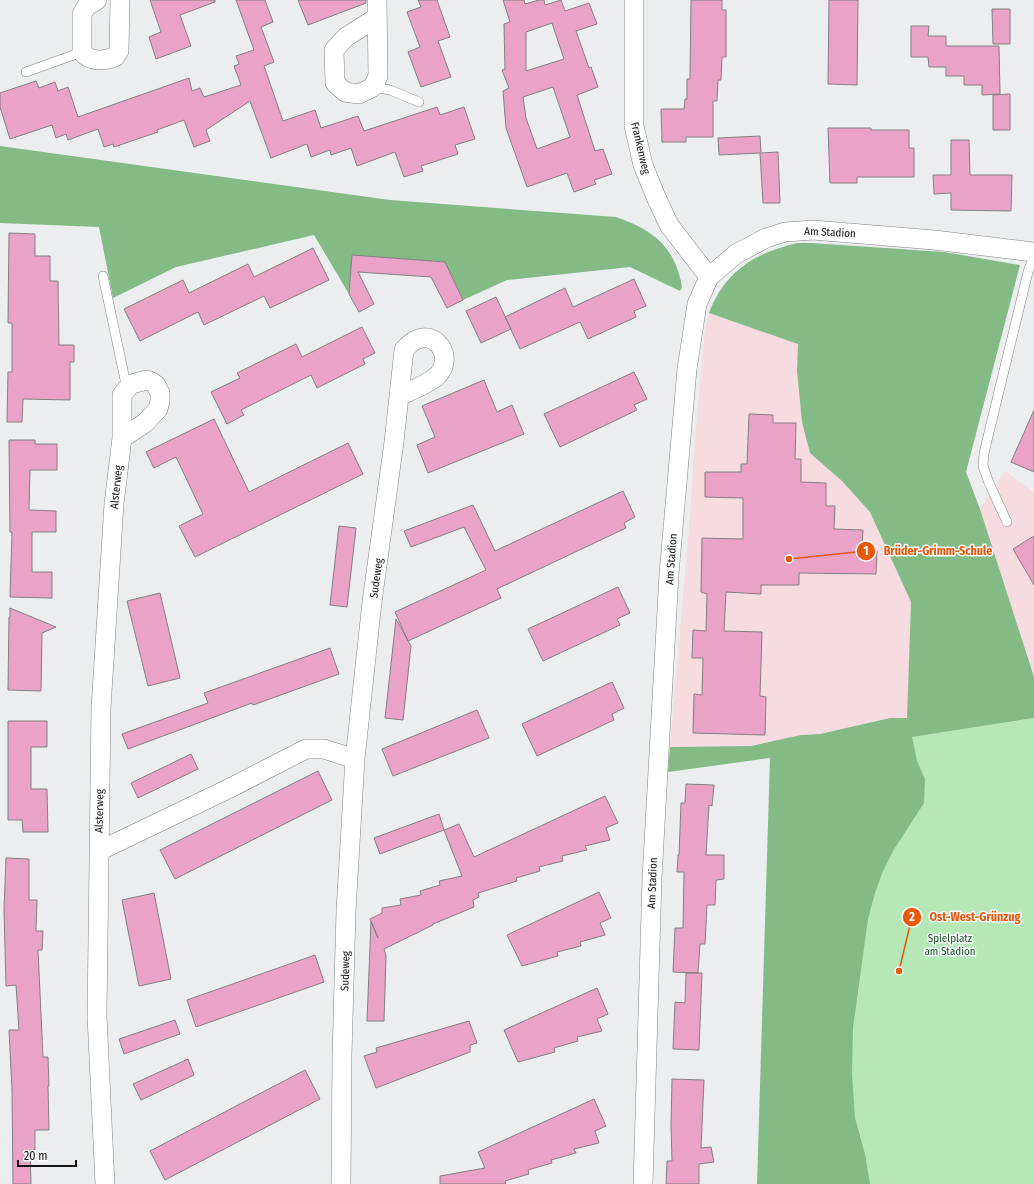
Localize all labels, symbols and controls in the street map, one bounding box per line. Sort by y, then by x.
street label: Frankenweg [628,121,653,176]
street label: Am Stadion [804,225,856,240]
street label: Alsterweg [108,464,125,510]
street label: Am Stadion [663,533,680,585]
callout: Brüder-Grimm-Schule [856,539,1000,563]
text: 1 [863,544,869,558]
text: Brüder-Grimm-Schule [884,544,992,558]
street label: Sudeweg [367,556,386,599]
street label: Alsterweg [93,788,106,833]
street label: Am Stadion [645,857,660,909]
callout: Ost-West-Grünzug [902,905,1029,929]
text: 2 [908,910,915,924]
text: Ost-West-Grünzug [930,910,1020,924]
park label: Spielplatz am Stadion [924,932,976,958]
street label: Sudeweg [338,950,353,991]
scale bar [18,1142,76,1168]
text: 20 m [24,1149,48,1163]

